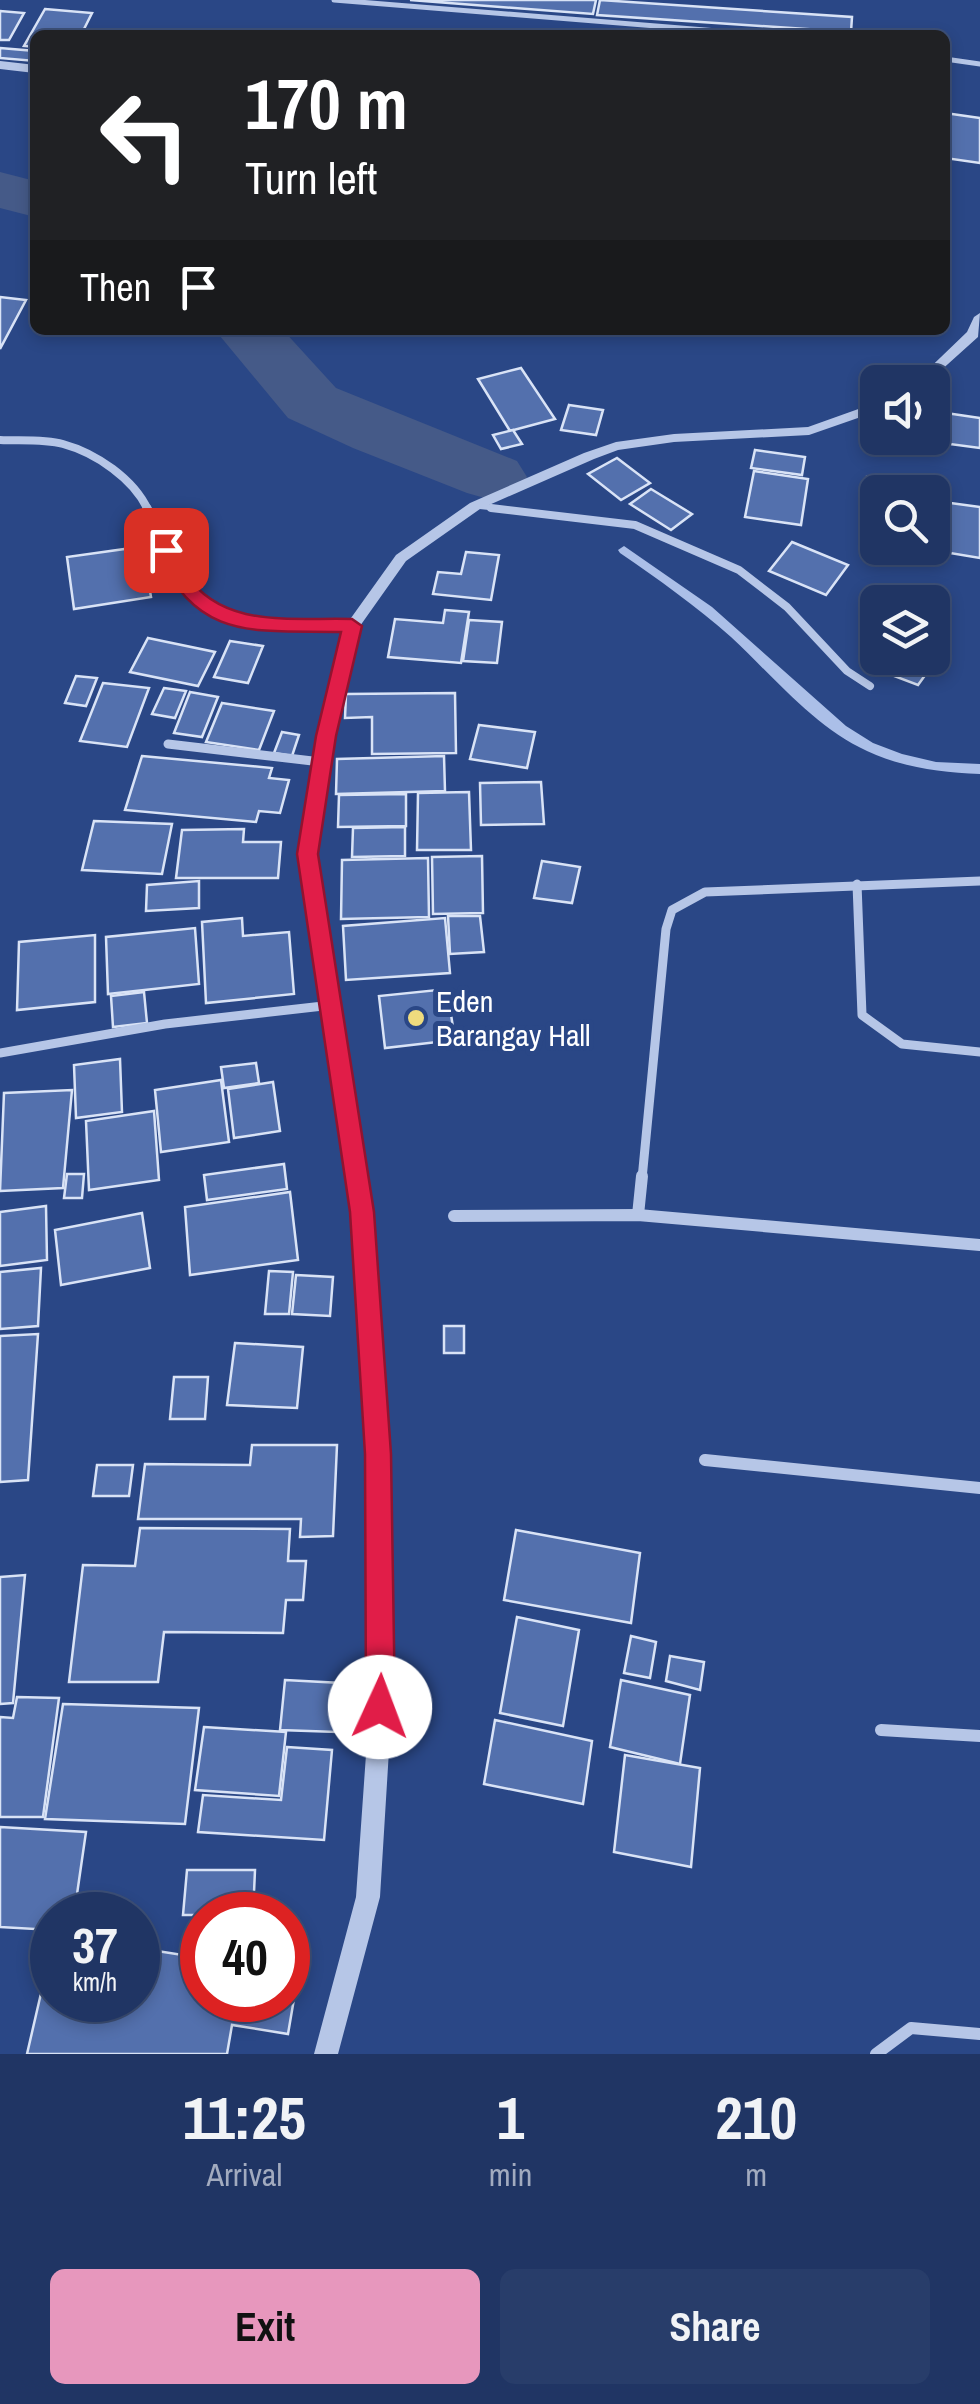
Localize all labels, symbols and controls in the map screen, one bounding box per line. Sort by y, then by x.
text: 170 m [245,57,408,151]
icon: left [80,70,210,200]
text: Turn left [245,147,377,208]
icon: arrive [171,260,226,315]
text: Then [80,262,151,313]
map controls [860,365,950,675]
button: sound [860,365,950,455]
button: search [860,475,950,565]
pin [124,508,209,593]
icon: arrive [139,523,194,578]
button: layers [860,585,950,675]
place label: Eden Barangay Hall [436,981,591,1055]
marker: Eden Barangay Hall [405,1007,427,1029]
position arrow [328,1655,432,1759]
speed limit sign: 40 [180,1892,310,2022]
text: 37 [72,1911,118,1979]
text: km/h [73,1965,117,1999]
text: 11:25 [183,2077,306,2158]
text: 1 [497,2077,524,2158]
text: 210 [715,2077,797,2158]
text: Arrival [206,2153,282,2196]
text: min [489,2153,532,2196]
text: m [745,2153,767,2196]
button: Exit [50,2269,480,2384]
button: Share [500,2269,930,2384]

